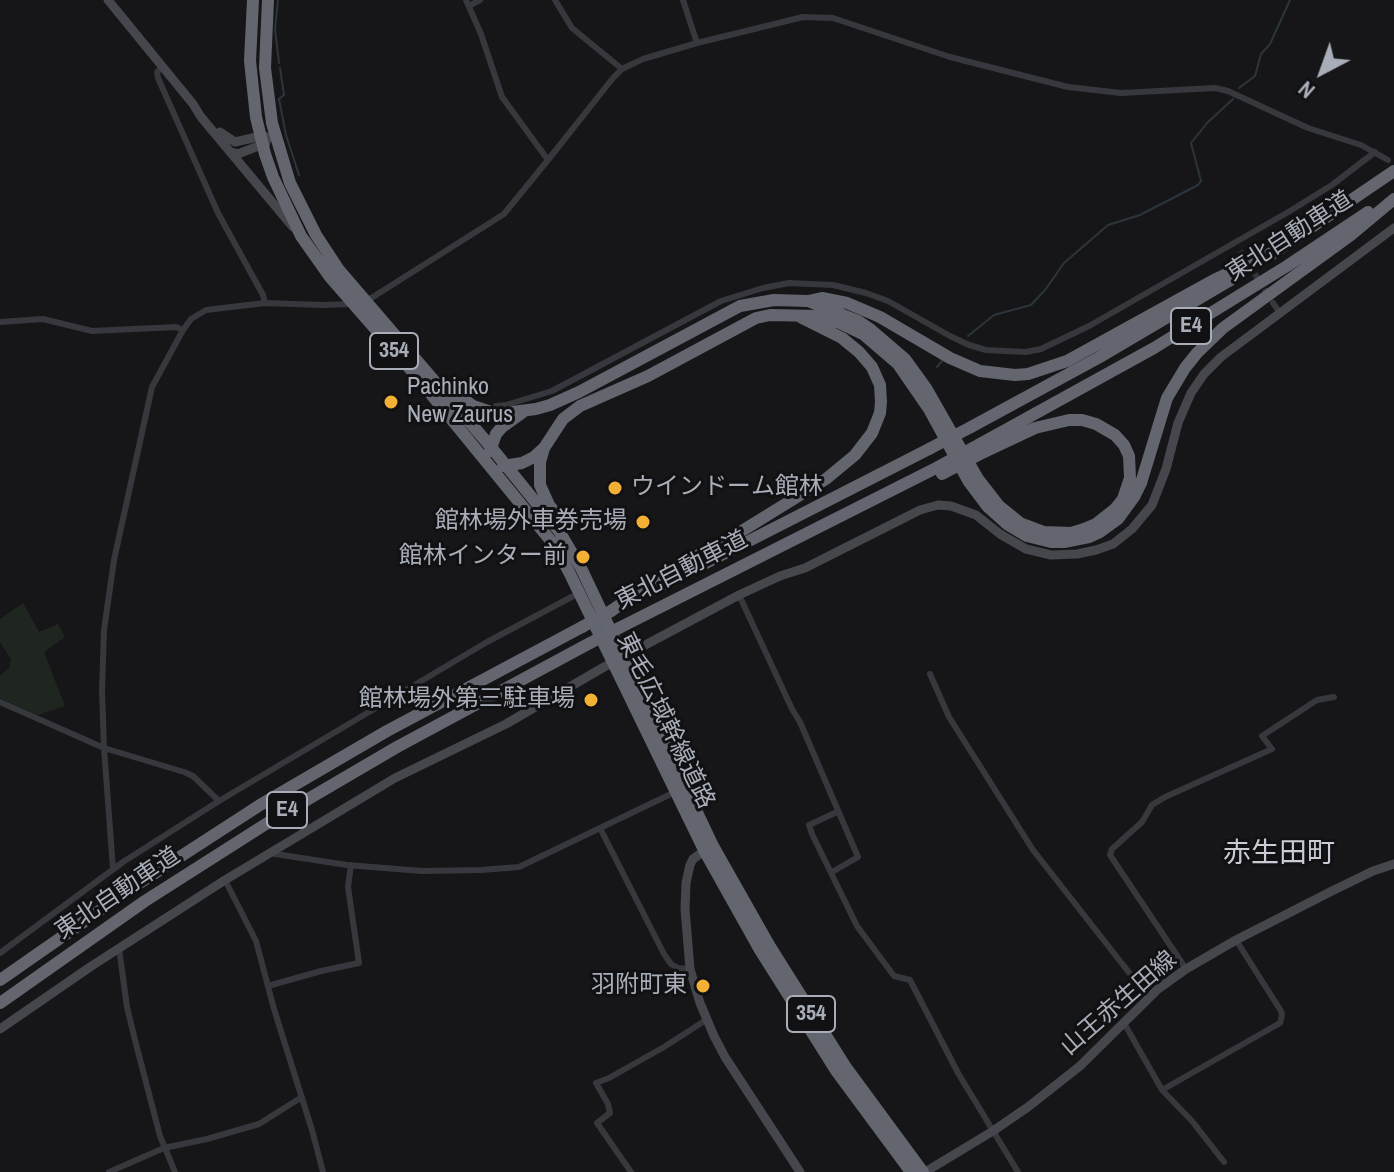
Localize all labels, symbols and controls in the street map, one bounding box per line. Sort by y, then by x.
north arrow [1282,32,1362,112]
text: N [1291,75,1321,106]
street label: 東北自動車道 [1222,186,1358,288]
road number: E4 [1171,308,1211,344]
road number: 354 [370,333,418,369]
place label: Pachinko New Zaurus [407,374,513,430]
marker: Pachinko New Zaurus [382,393,400,411]
place label: ウインドーム館林 [631,474,823,502]
marker: ウインドーム館林 [606,479,624,497]
place label: 館林場外車券売場 [435,508,627,536]
marker: 館林場外車券売場 [634,513,652,531]
street label: 東北自動車道 [611,525,753,617]
place label: 館林インター前 [399,543,567,571]
marker: 館林インター前 [574,548,592,566]
street label: 東毛広域幹線道路 [610,628,720,814]
place label: 館林場外第三駐車場 [359,686,575,714]
marker: 館林場外第三駐車場 [582,691,600,709]
road number: E4 [267,792,307,828]
district label: 赤生田町 [1223,837,1335,871]
street label: 東北自動車道 [50,842,186,946]
street label: 山王赤生田線 [1055,946,1183,1062]
place label: 羽附町東 [591,972,687,1000]
marker: 羽附町東 [694,977,712,995]
road number: 354 [787,996,835,1032]

